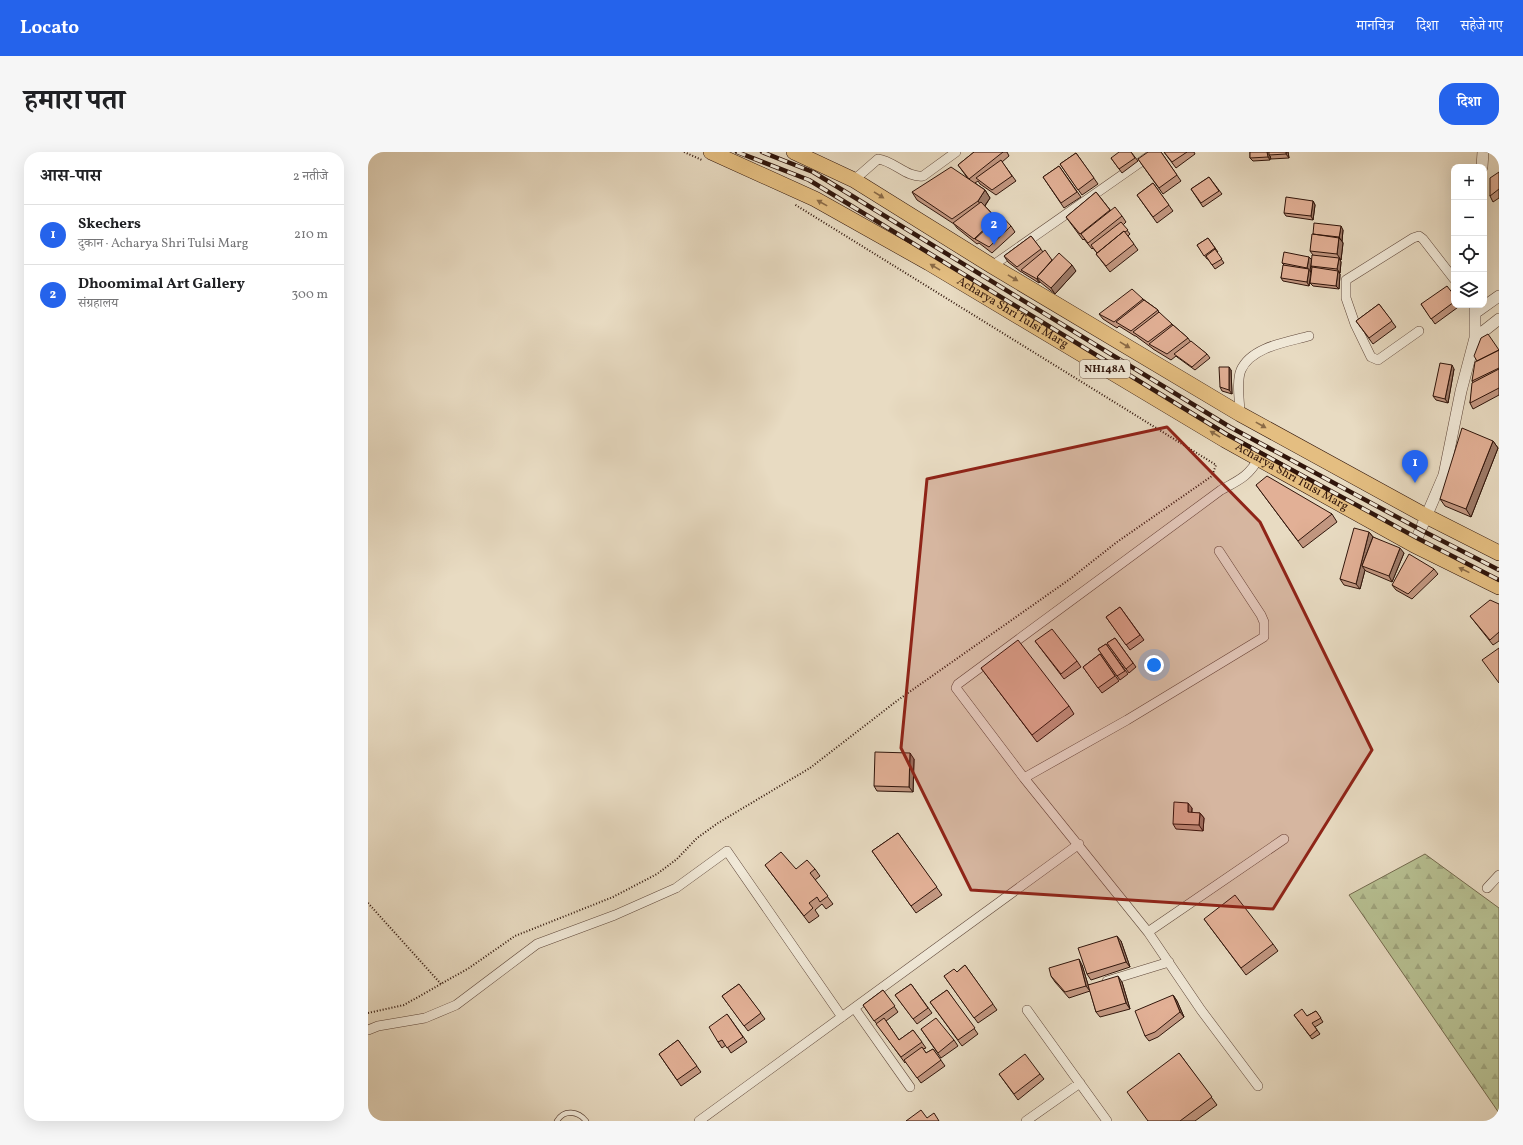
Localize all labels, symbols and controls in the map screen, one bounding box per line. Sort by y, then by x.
text: Locato [20,15,79,41]
text: मानचित्र [1356,17,1394,36]
text: दिशा [1416,17,1438,36]
text: सहेजे गए [1460,17,1503,36]
text: हमारा पता [24,82,125,121]
button: दिशा [1439,83,1499,125]
map controls [1451,164,1487,308]
button: + [1451,164,1487,200]
text: आस-पास [40,165,101,188]
text: 2 नतीजे [293,168,328,186]
one-way arrow [873,192,885,199]
one-way arrow [816,200,828,206]
button: − [1451,200,1487,236]
pin: 2 [981,212,1007,245]
text: Skechers [78,214,141,235]
text: 1 [50,226,56,244]
text: 210 m [294,226,328,244]
text: दुकान · Acharya Shri Tulsi Marg [78,235,248,253]
button: locate [1451,236,1487,272]
one-way arrow [929,263,941,270]
button: layers [1451,272,1487,308]
street label: Acharya Shri Tulsi Marg [954,273,1071,352]
text: Dhoomimal Art Gallery [78,274,245,295]
one-way arrow [1007,275,1019,282]
text: 2 [50,286,56,304]
text: 300 m [292,286,328,304]
text: संग्रहालय [78,295,118,313]
one-way arrow [1119,341,1131,348]
road number: NH148A [1080,360,1130,378]
one-way arrow [1255,422,1267,429]
one-way arrow [1209,431,1221,438]
street label: Acharya Shri Tulsi Marg [1232,439,1351,515]
pin: 1 [1402,450,1428,483]
one-way arrow [1458,567,1470,573]
your location [1144,655,1164,675]

